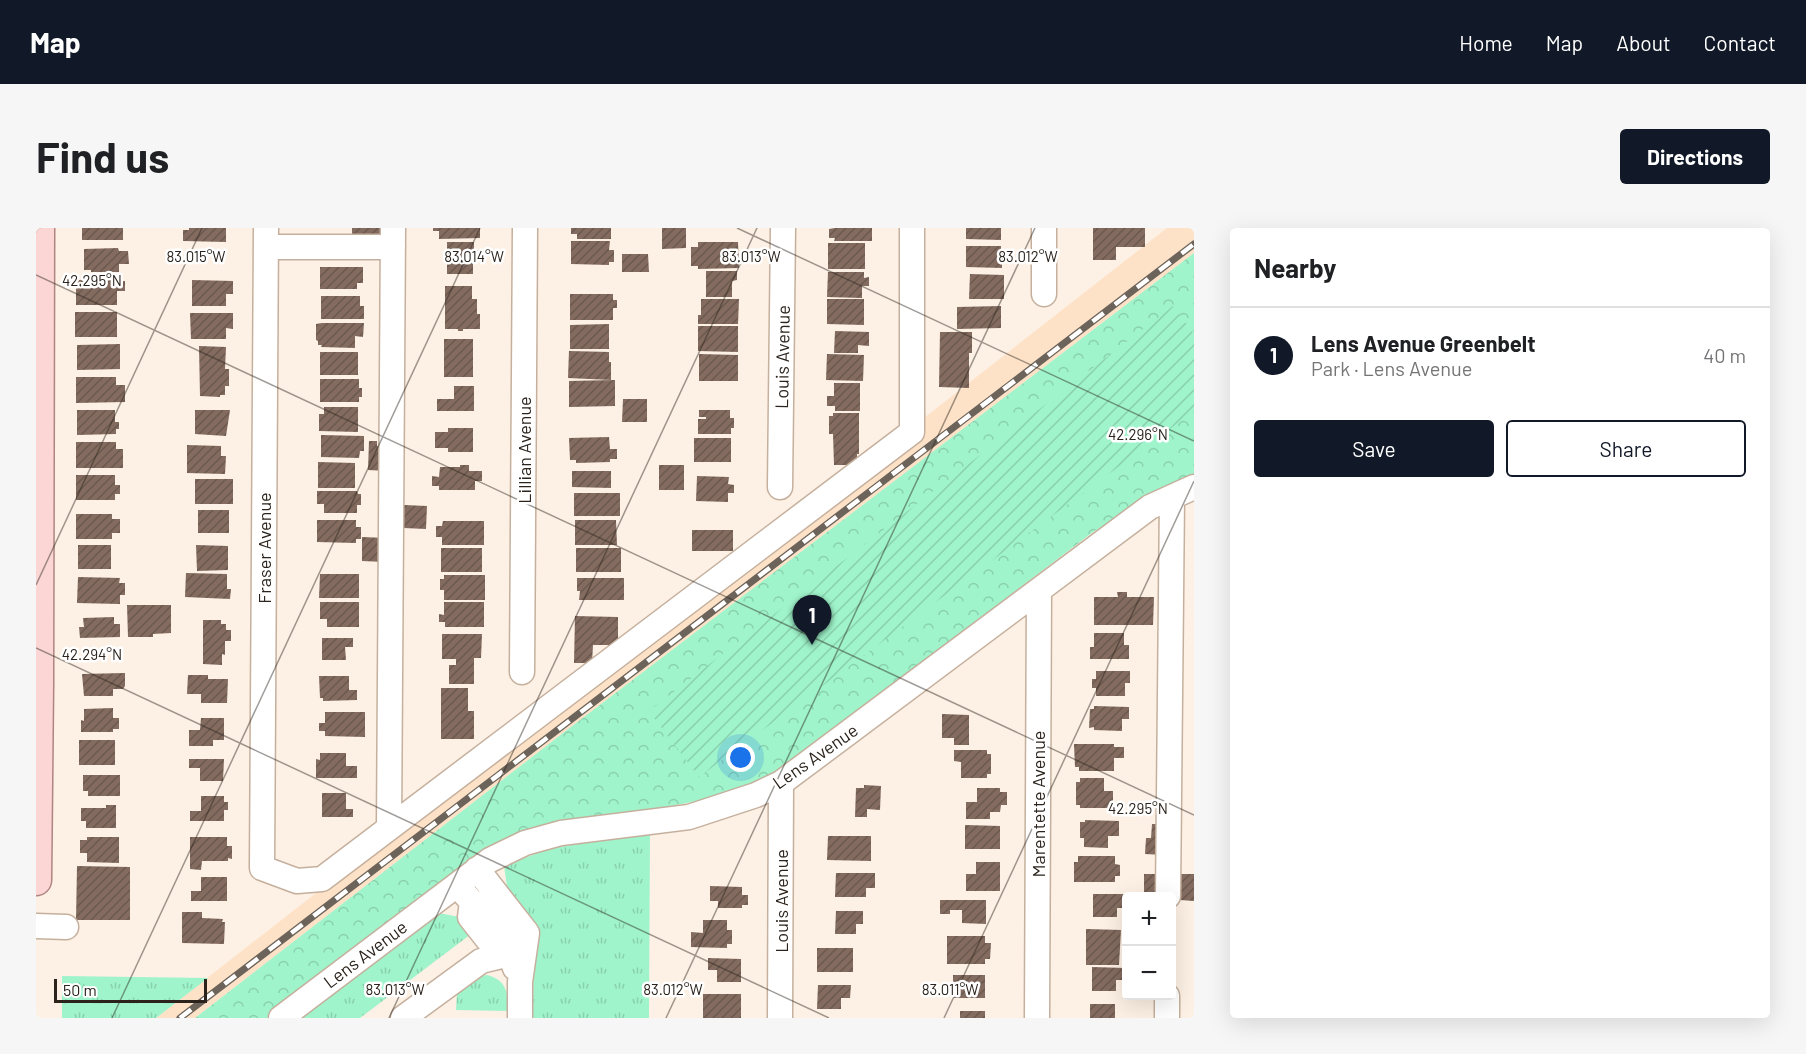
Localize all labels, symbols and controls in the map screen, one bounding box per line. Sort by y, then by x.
text: Map [30,25,81,59]
text: Home [1459,30,1513,55]
text: Map [1546,30,1583,55]
text: About [1616,30,1671,55]
text: Contact [1704,30,1776,55]
button: Directions [1620,129,1770,184]
text: Find us [36,131,169,181]
text: 83.015°W [166,247,226,265]
text: 83.014°W [444,247,504,265]
text: 83.013°W [721,247,781,265]
text: 83.012°W [998,247,1058,265]
text: Nearby [1254,252,1336,283]
text: 42.295°N [62,271,122,289]
street label: Louis Avenue [770,305,794,409]
text: Lens Avenue Greenbelt [1311,330,1536,356]
text: 1 [1270,343,1277,367]
text: 40 m [1703,343,1746,367]
text: Park · Lens Avenue [1311,356,1472,380]
street label: Lillian Avenue [513,396,535,504]
button: Save [1254,420,1494,477]
button: Share [1506,420,1746,477]
text: 42.296°N [1108,425,1168,443]
street label: Fraser Avenue [253,492,275,604]
pin: 1 [792,596,832,645]
text: 42.294°N [62,645,122,663]
street label: Lens Avenue [768,719,862,793]
street label: Marentette Avenue [1027,731,1049,877]
your location [726,743,755,772]
text: 42.295°N [1108,799,1168,817]
street label: Louis Avenue [770,849,792,953]
map controls [1122,892,1176,1000]
button: + [1122,892,1176,946]
street label: Lens Avenue [319,915,411,993]
button: − [1122,946,1176,1000]
scale bar [54,976,207,1004]
text: 50 m [63,980,97,999]
text: 83.013°W [365,980,425,998]
text: 83.012°W [643,980,703,998]
text: 83.011°W [922,980,978,998]

